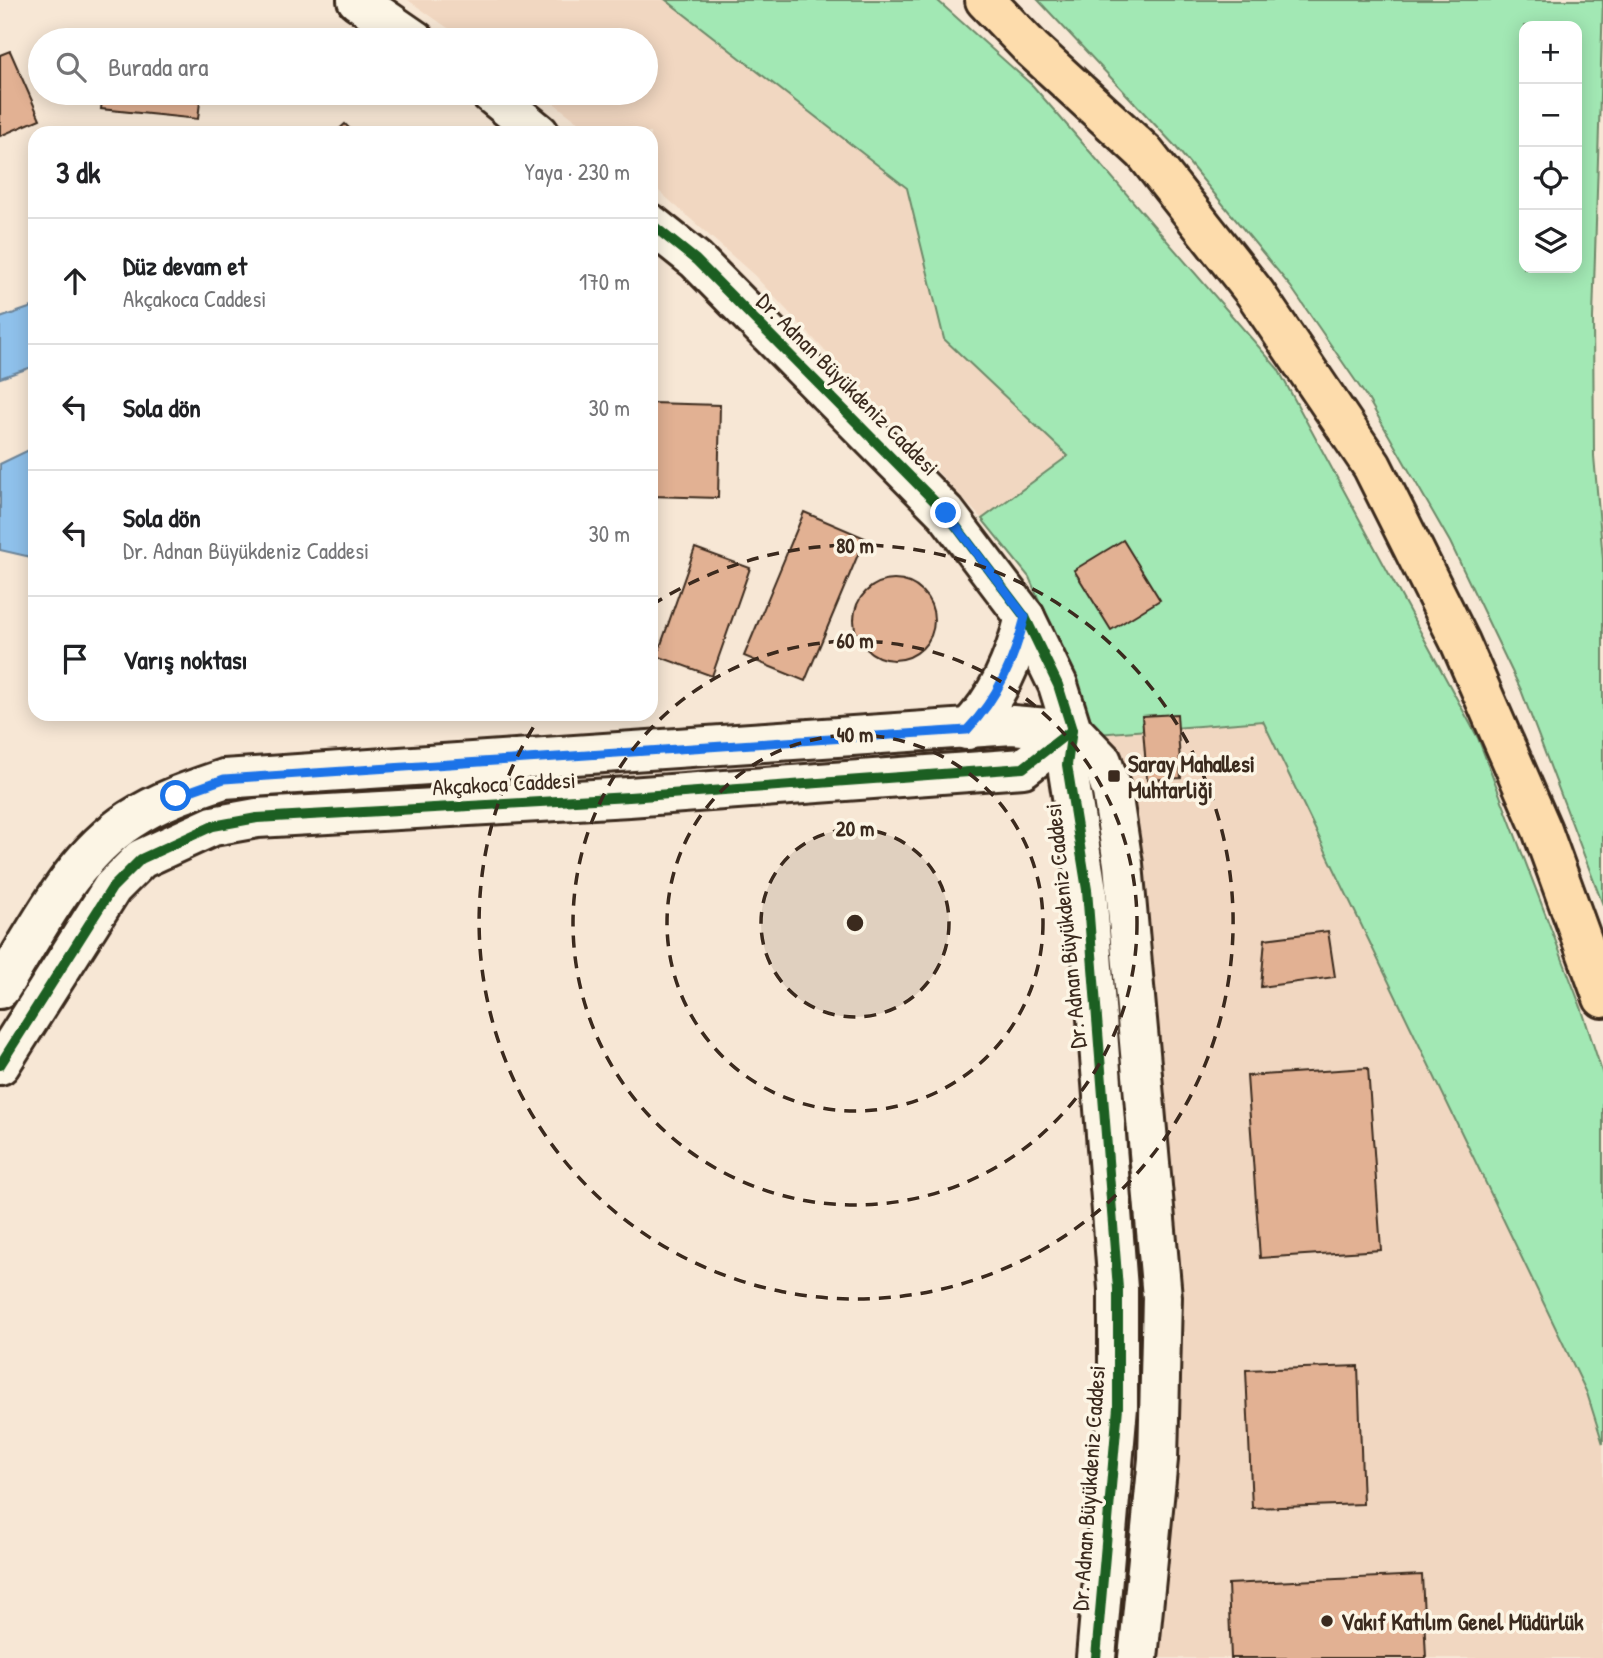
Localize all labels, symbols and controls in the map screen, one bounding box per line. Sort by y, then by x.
map controls [1519,21,1582,273]
button: + [1519,21,1582,84]
search box [28,28,658,105]
icon: search [52,48,90,86]
text: Burada ara [108,49,209,84]
button: − [1519,84,1582,147]
button: locate [1519,147,1582,210]
text: 3 dk [56,152,101,192]
text: Yaya · 230 m [525,156,630,187]
button: layers [1519,210,1582,273]
text: Düz devam et [123,248,247,283]
icon: ahead [56,262,94,300]
text: 170 m [579,266,630,297]
text: Akçakoca Caddesi [123,283,266,314]
street label: Dr. Adnan Büyükdeniz Caddesi [750,286,946,482]
icon: left [56,388,94,426]
text: Sola dön [123,390,201,425]
text: 30 m [588,392,630,423]
route end [930,497,961,528]
text: Sola dön [123,500,201,535]
icon: left [56,514,94,552]
text: 30 m [588,518,630,549]
text: 80 m [836,531,874,560]
text: Dr. Adnan Büyükdeniz Caddesi [123,535,369,566]
text: 60 m [837,626,873,655]
icon: arrive [56,640,94,678]
text: Varış noktası [123,642,248,677]
text: 40 m [837,720,873,749]
place label: Saray Mahallesi Muhtarliği [1128,748,1255,806]
street label: Akçakoca Caddesi [432,764,576,802]
marker: Saray Mahallesi Muhtarliği [1106,768,1122,784]
route start [160,780,191,811]
street label: Dr. Adnan Büyükdeniz Caddesi [1037,802,1093,1050]
text: 20 m [836,814,874,843]
centre of rings [843,911,867,935]
street label: Dr. Adnan Büyükdeniz Caddesi [1064,1364,1112,1612]
place label: Vakıf Katılım Genel Müdürlük [1341,1606,1584,1637]
marker: Vakıf Katılım Genel Müdürlük [1319,1613,1335,1629]

